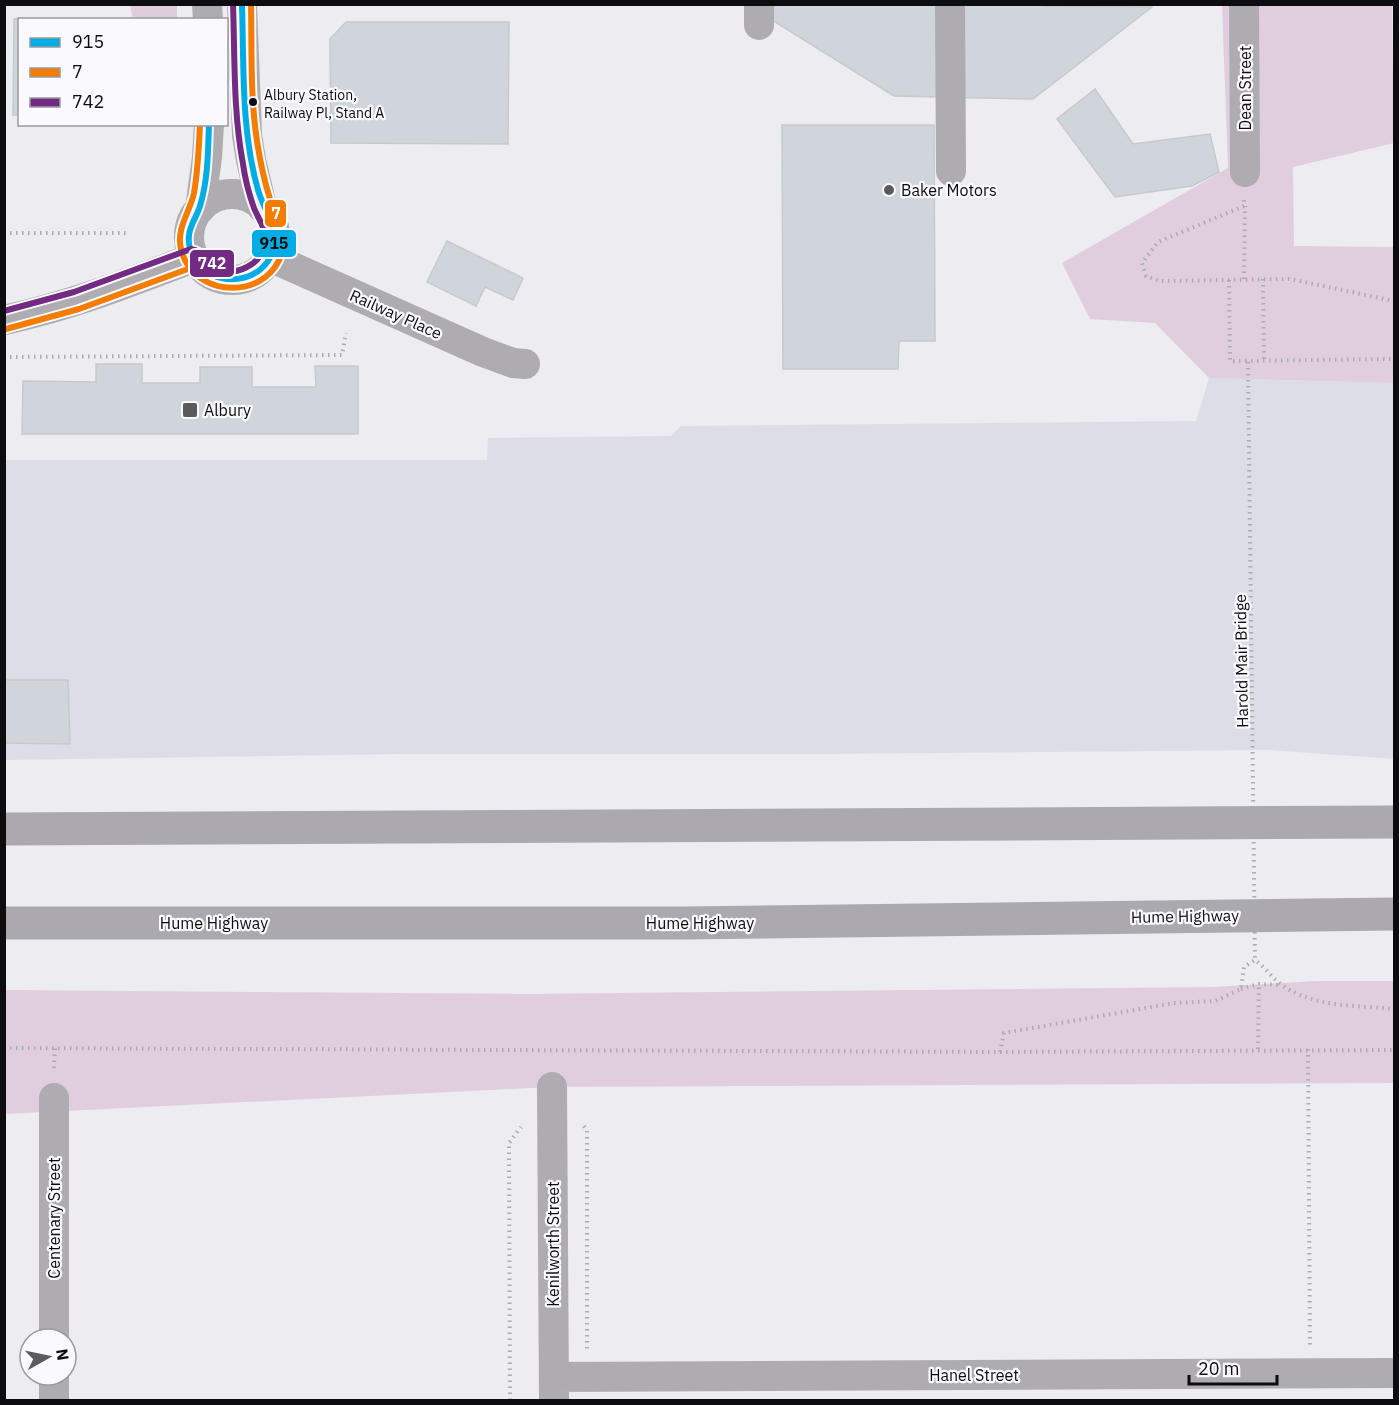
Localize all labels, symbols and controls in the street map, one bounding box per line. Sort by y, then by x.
legend [18,18,228,126]
text: 915 [72,30,104,53]
street label: Dean Street [1235,46,1255,130]
text: 7 [72,60,83,83]
place label: Albury Station, Railway Pl, Stand A [264,86,384,122]
text: 742 [72,90,104,113]
marker: Albury Station, Railway Pl, Stand A [247,96,259,108]
place label: Baker Motors [901,180,997,200]
marker: Baker Motors [882,183,896,197]
line badge: 7 [264,199,287,228]
text: 7 [271,203,281,223]
line badge: 915 [251,229,297,258]
text: 915 [260,233,289,253]
line badge: 742 [189,249,235,278]
text: 742 [198,253,226,273]
street label: Railway Place [347,285,445,343]
place label: Albury [204,400,251,420]
marker: Albury [181,401,199,419]
street label: Harold Mair Bridge [1230,594,1252,728]
street label: Hume Highway [1131,905,1239,927]
street label: Hume Highway [160,913,268,933]
street label: Hume Highway [646,913,754,933]
street label: Centenary Street [44,1157,64,1279]
street label: Kenilworth Street [543,1181,563,1307]
north arrow [18,1327,78,1387]
text: N [52,1347,74,1362]
scale bar [1189,1348,1278,1386]
text: 20 m [1198,1357,1240,1380]
street label: Hanel Street [929,1365,1019,1385]

